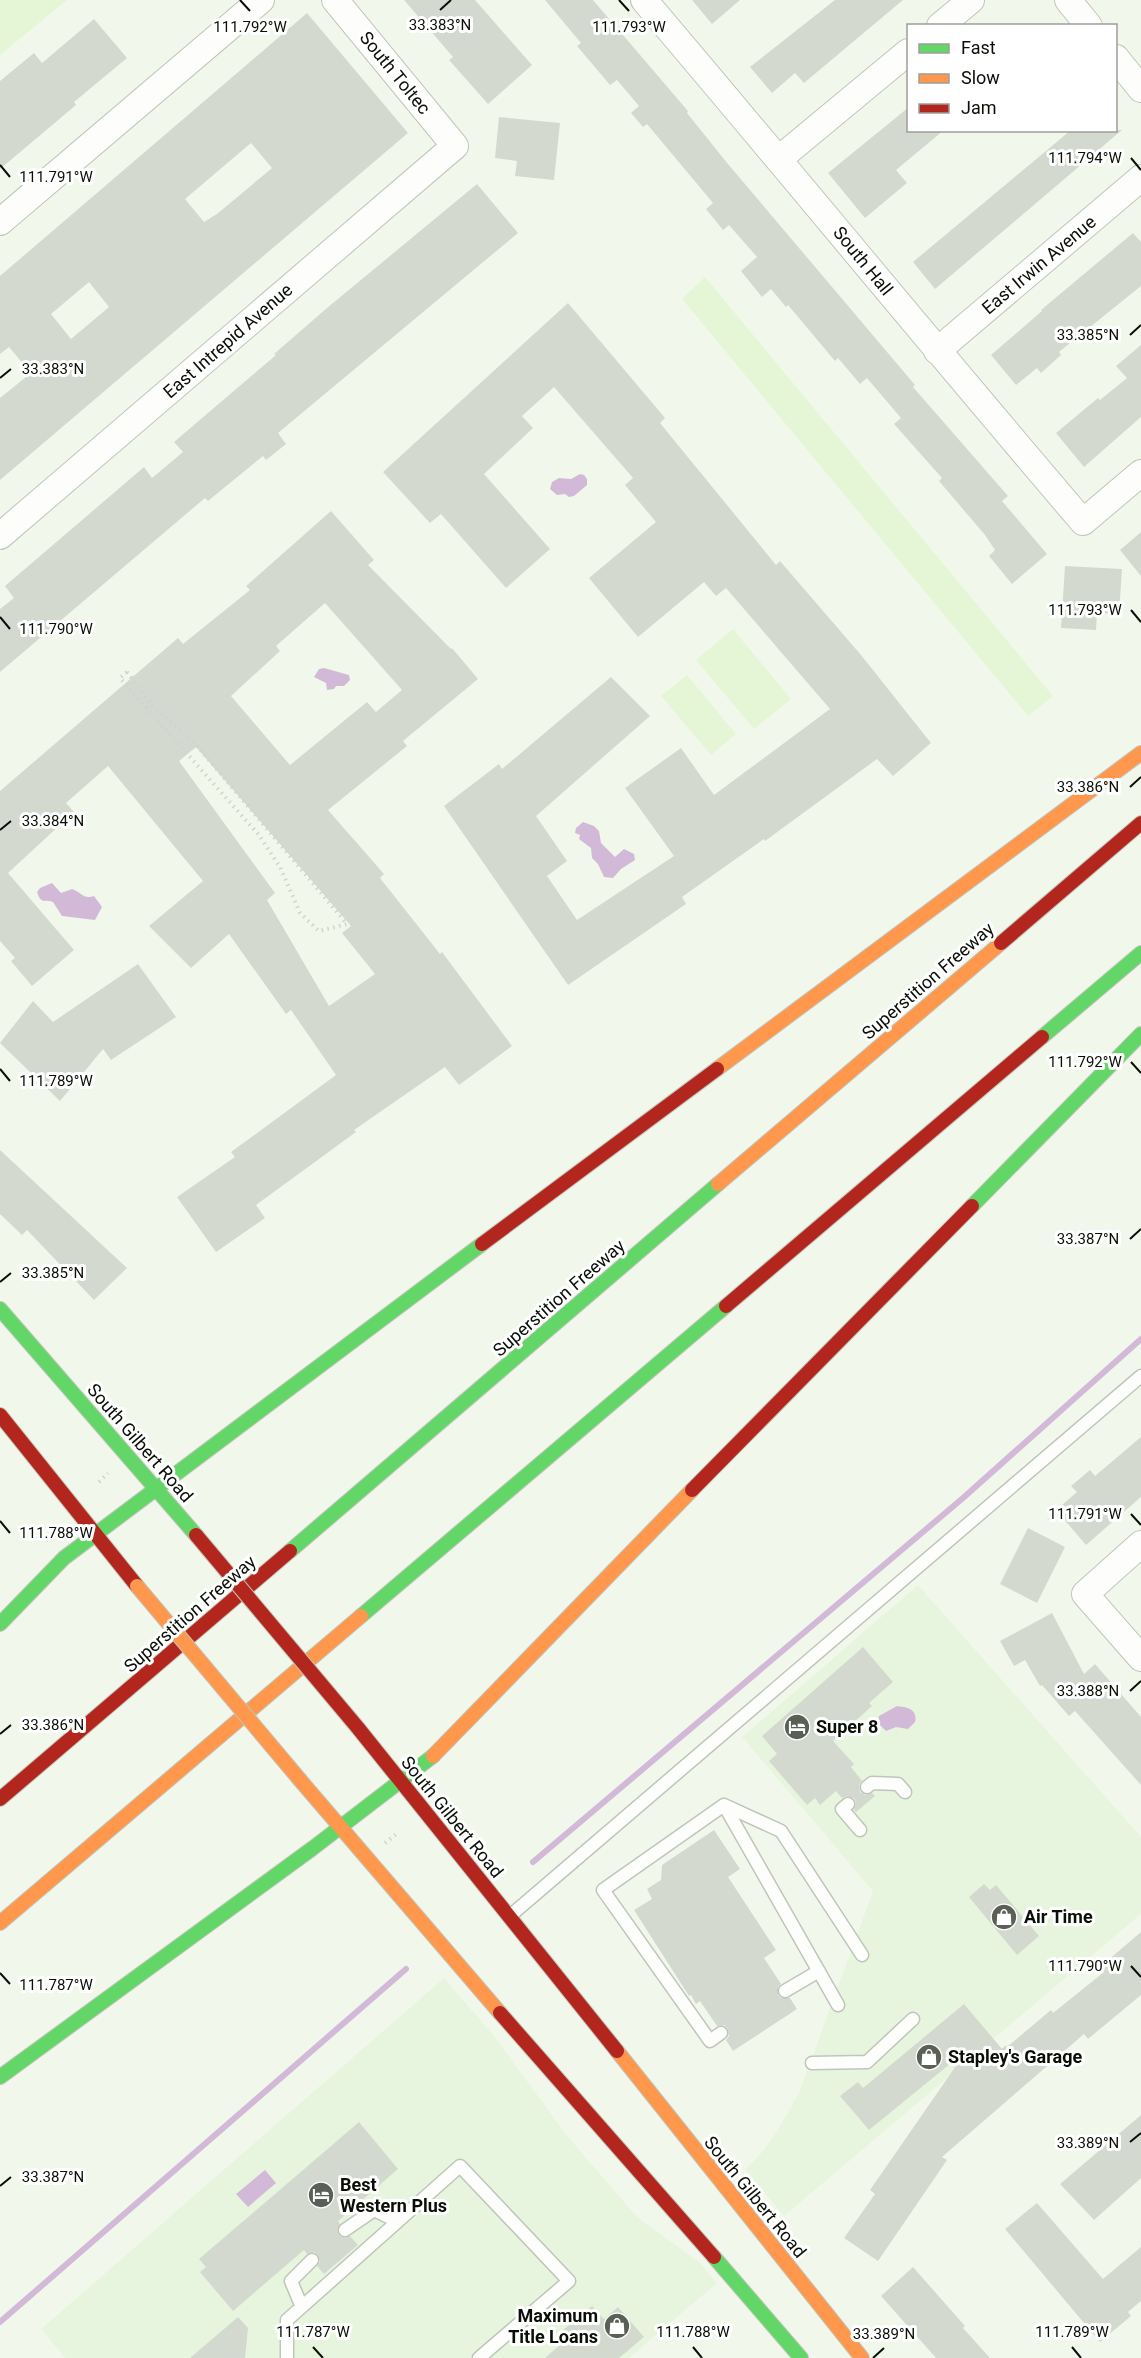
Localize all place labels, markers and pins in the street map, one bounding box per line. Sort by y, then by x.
hotel icon: Super 8 [782,1712,812,1742]
place label: Super 8 [816,1716,878,1737]
shop icon: Air Time [989,1902,1019,1932]
place label: Air Time [1024,1906,1093,1927]
shop icon: Stapley's Garage [914,2042,944,2072]
place label: Stapley's Garage [948,2046,1082,2067]
place label: Best Western Plus [340,2174,447,2216]
hotel icon: Best Western Plus [306,2180,336,2210]
place label: Maximum Title Loans [508,2305,598,2347]
shop icon: Maximum Title Loans [602,2311,632,2341]

